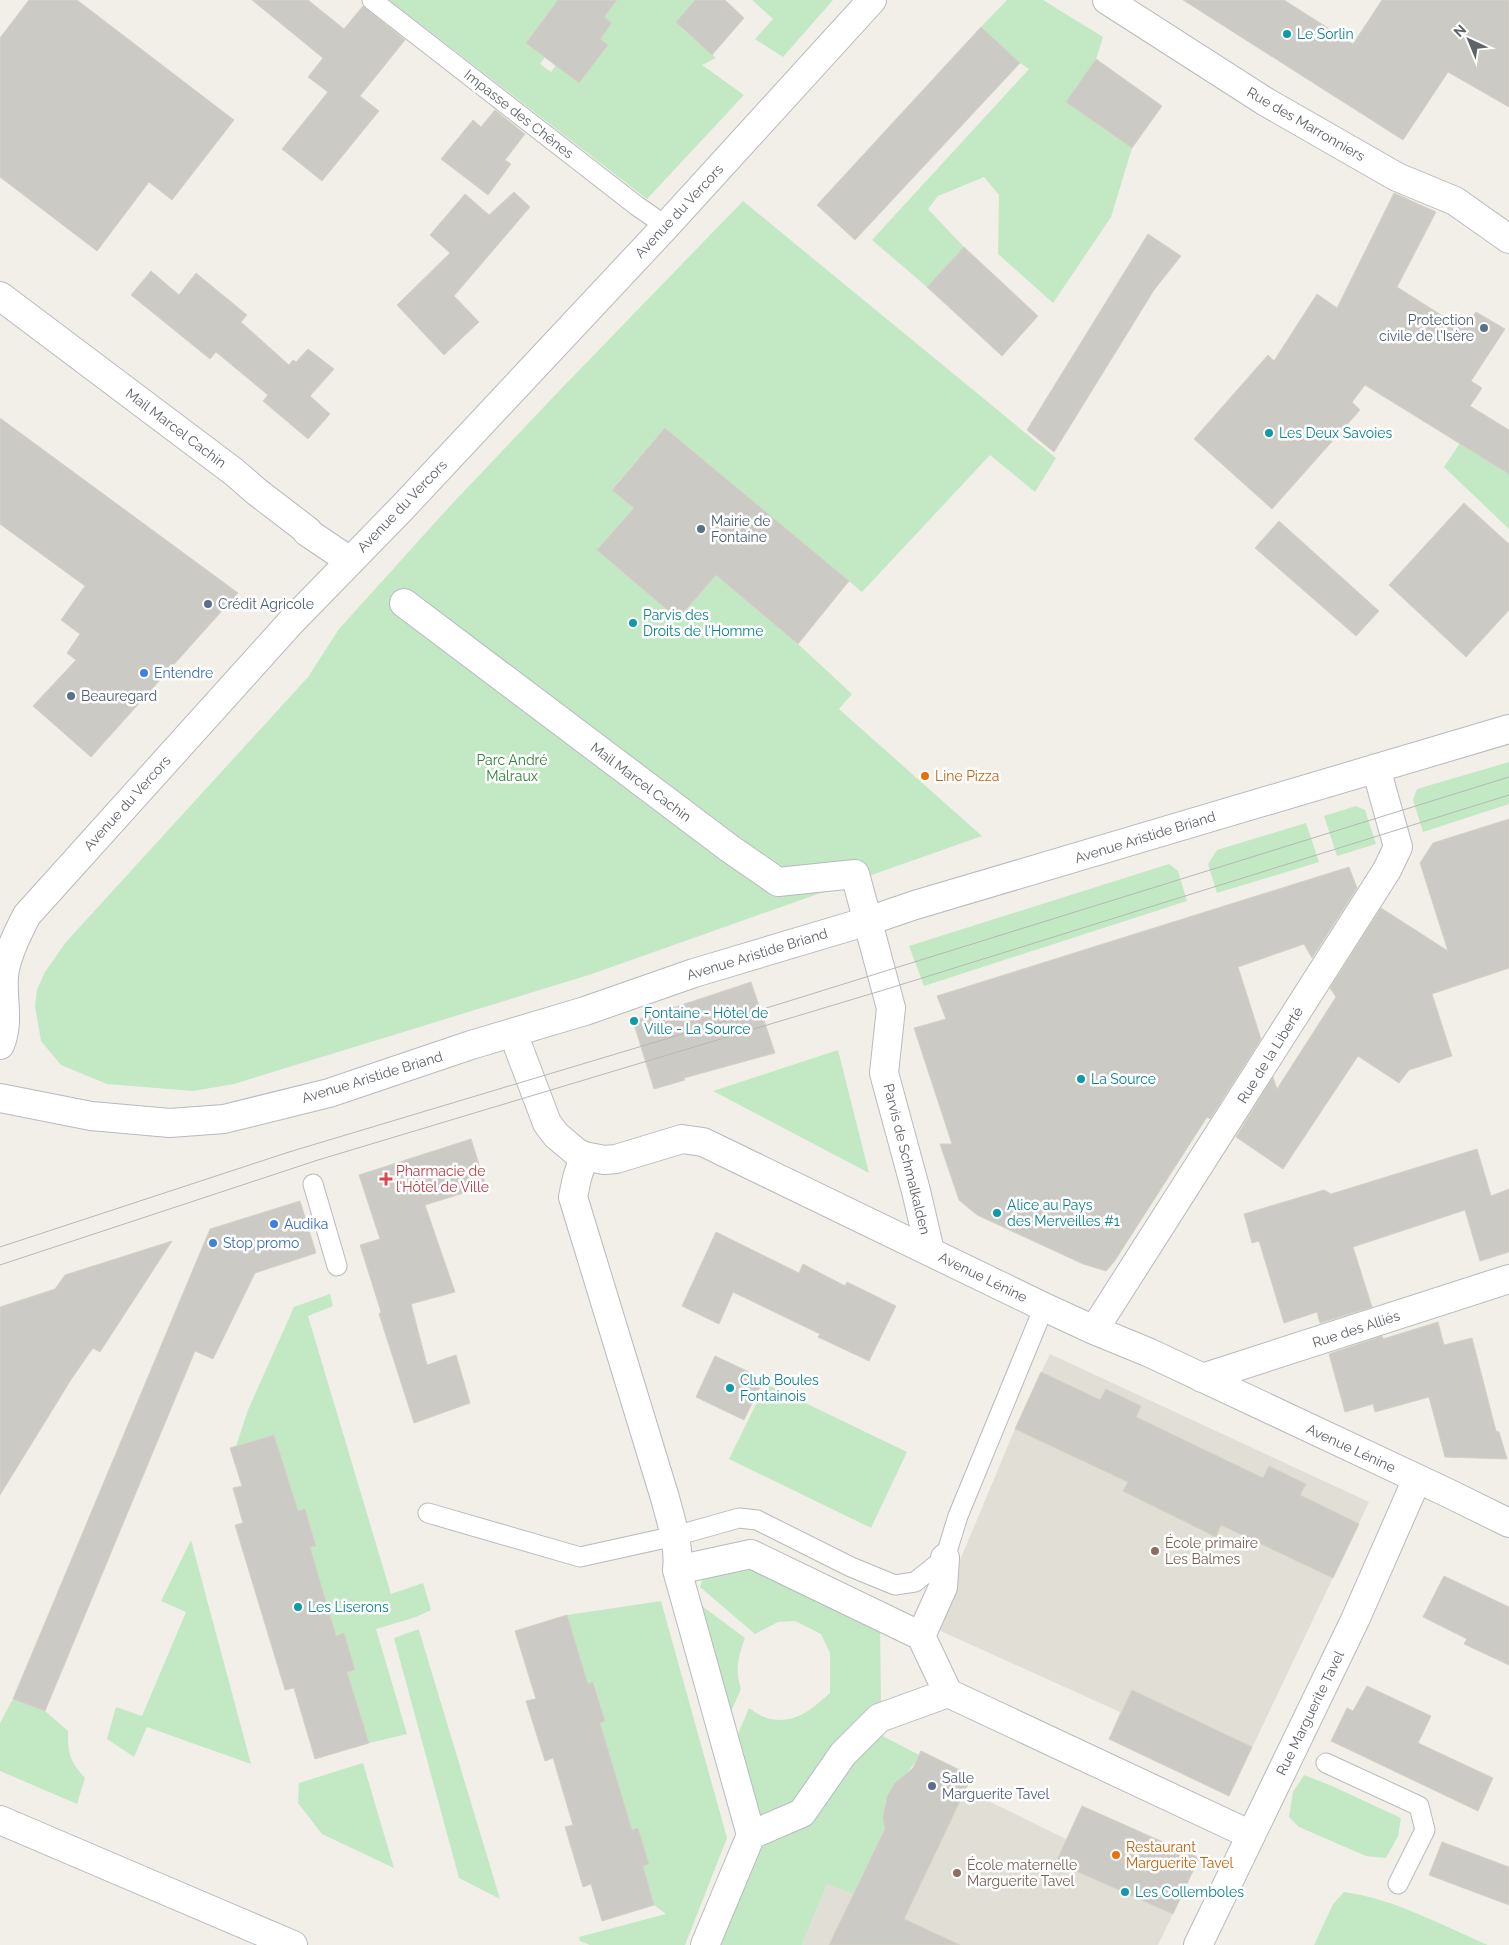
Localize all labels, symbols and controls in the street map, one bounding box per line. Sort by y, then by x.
north arrow [1444,15,1494,65]
text: N [1451,21,1469,40]
place label: Le Sorlin [1297,26,1354,42]
marker: Le Sorlin [1281,28,1293,40]
street label: Impasse des Chênes [461,66,577,162]
street label: Rue des Marronniers [1244,84,1368,164]
street label: Avenue du Vercors [632,161,727,261]
place label: Protection civile de l'Isère [1379,312,1474,344]
marker: Protection civile de l'Isère [1478,322,1490,334]
street label: Mail Marcel Cachin [123,385,229,471]
place label: Les Deux Savoies [1279,425,1392,441]
marker: Les Deux Savoies [1263,427,1275,439]
street label: Avenue du Vercors [354,456,450,555]
place label: Mairie de Fontaine [711,513,771,545]
marker: Mairie de Fontaine [695,523,707,535]
place label: Crédit Agricole [218,596,314,612]
marker: Crédit Agricole [202,598,214,610]
place label: Parvis des Droits de l'Homme [643,607,763,639]
marker: Parvis des Droits de l'Homme [627,617,639,629]
place label: Entendre [154,665,213,681]
marker: Entendre [138,667,150,679]
place label: Beauregard [81,688,157,704]
marker: Beauregard [65,690,77,702]
street label: Mail Marcel Cachin [588,739,694,825]
street label: Avenue du Vercors [80,752,174,854]
park label: Parc André Malraux [476,752,548,784]
place label: Line Pizza [935,768,999,784]
marker: Line Pizza [919,770,931,782]
street label: Avenue Aristide Briand [1073,808,1217,866]
street label: Avenue Aristide Briand [685,925,829,983]
street label: Rue de la Liberté [1234,1004,1306,1106]
place label: Fontaine - Hôtel de Ville - La Source [644,1005,768,1037]
marker: Fontaine - Hôtel de Ville - La Source [628,1015,640,1027]
street label: Avenue Aristide Briand [300,1048,444,1106]
place label: La Source [1091,1071,1156,1087]
marker: La Source [1075,1073,1087,1085]
street label: Parvis de Schmalkalden [880,1082,934,1236]
place label: Pharmacie de l'Hôtel de Ville [396,1163,489,1195]
marker: Pharmacie de l'Hôtel de Ville [380,1173,392,1185]
place label: Alice au Pays des Merveilles #1 [1007,1197,1120,1229]
marker: Alice au Pays des Merveilles #1 [991,1207,1003,1219]
place label: Audika [284,1216,328,1232]
marker: Audika [268,1218,280,1230]
place label: Stop promo [223,1235,299,1251]
marker: Stop promo [207,1237,219,1249]
street label: Avenue Lénine [936,1249,1030,1305]
street label: Rue des Alliés [1310,1307,1402,1351]
place label: Club Boules Fontainois [740,1372,819,1404]
marker: Club Boules Fontainois [724,1382,736,1394]
street label: Avenue Lénine [1304,1420,1398,1476]
place label: École primaire Les Balmes [1165,1534,1258,1567]
marker: École primaire Les Balmes [1149,1545,1161,1557]
place label: Les Liserons [308,1599,389,1615]
marker: Les Liserons [292,1601,304,1613]
street label: Rue Marguerite Tavel [1273,1648,1347,1778]
place label: Salle Marguerite Tavel [942,1770,1050,1802]
marker: Salle Marguerite Tavel [926,1780,938,1792]
place label: Restaurant Marguerite Tavel [1126,1839,1234,1871]
marker: Restaurant Marguerite Tavel [1110,1849,1122,1861]
place label: École maternelle Marguerite Tavel [967,1856,1077,1889]
marker: École maternelle Marguerite Tavel [951,1867,963,1879]
place label: Les Collemboles [1135,1884,1244,1900]
marker: Les Collemboles [1119,1886,1131,1898]

